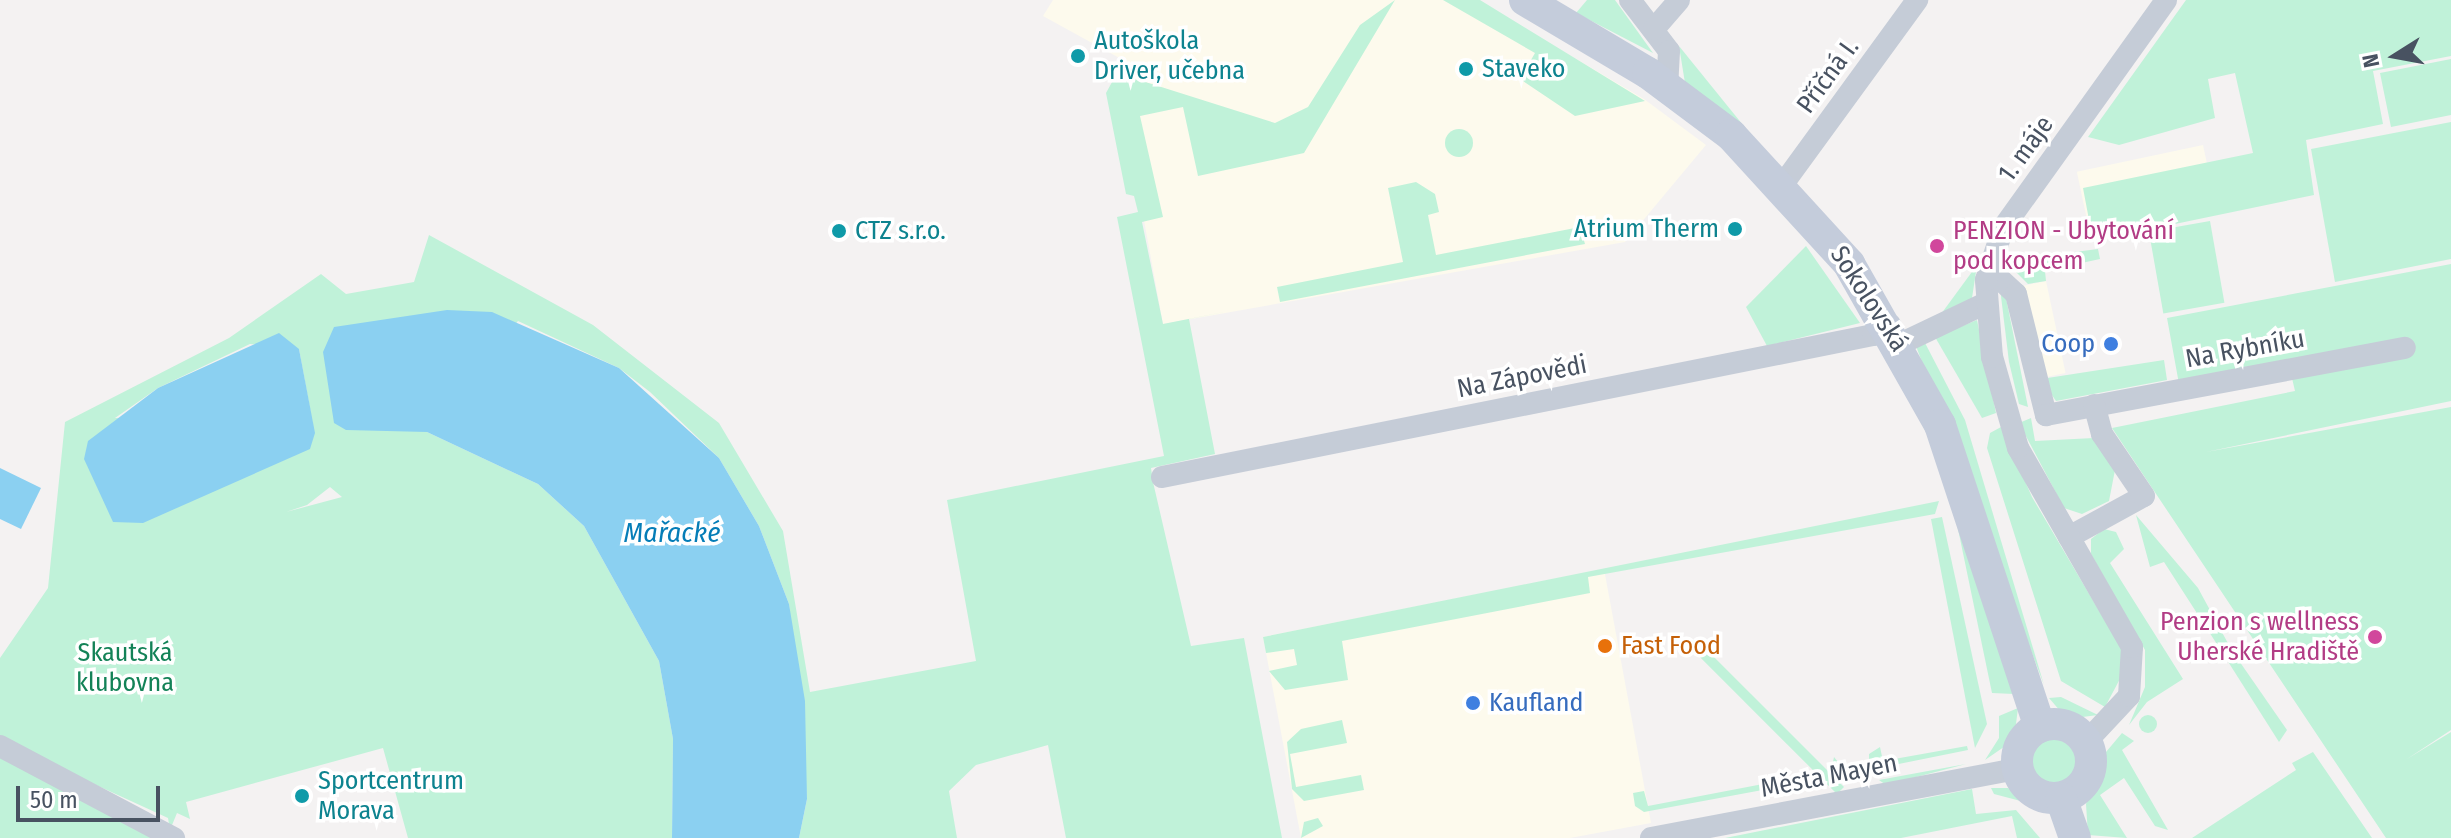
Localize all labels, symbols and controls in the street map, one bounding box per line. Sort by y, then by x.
north arrow [2355,16,2435,96]
place label: Autoškola Driver, učebna [1094,25,1245,86]
street label: Příčná I. [1790,33,1866,119]
marker: Autoškola Driver, učebna [1069,47,1087,65]
text: N [2356,52,2385,70]
place label: Staveko [1482,53,1565,85]
marker: Staveko [1457,60,1475,78]
street label: 1. máje [1992,110,2060,188]
place label: Atrium Therm [1574,213,1719,245]
place label: CTZ s.r.o. [855,215,946,247]
place label: PENZION - Ubytování pod kopcem [1953,215,2174,276]
marker: Atrium Therm [1726,220,1744,238]
marker: CTZ s.r.o. [830,222,848,240]
marker: PENZION - Ubytování pod kopcem [1928,237,1946,255]
street label: Sokolovská [1823,240,1915,358]
street label: Na Rybníku [2183,323,2307,375]
place label: Coop [2041,328,2095,360]
marker: Coop [2102,335,2120,353]
street label: Na Zápovědi [1455,349,1589,405]
water label: Mařacké [624,516,720,550]
place label: Penzion s wellness Uherské Hradiště [2160,606,2359,668]
marker: Penzion s wellness Uherské Hradiště [2366,628,2384,646]
place label: Fast Food [1621,630,1721,662]
park label: Skautská klubovna [76,637,174,698]
marker: Fast Food [1596,637,1614,655]
place label: Kaufland [1489,687,1583,719]
marker: Kaufland [1464,694,1482,712]
street label: Města Mayen [1758,747,1900,805]
place label: Sportcentrum Morava [318,765,464,826]
scale bar [20,770,164,820]
text: 50 m [30,786,78,814]
marker: Sportcentrum Morava [293,787,311,805]

